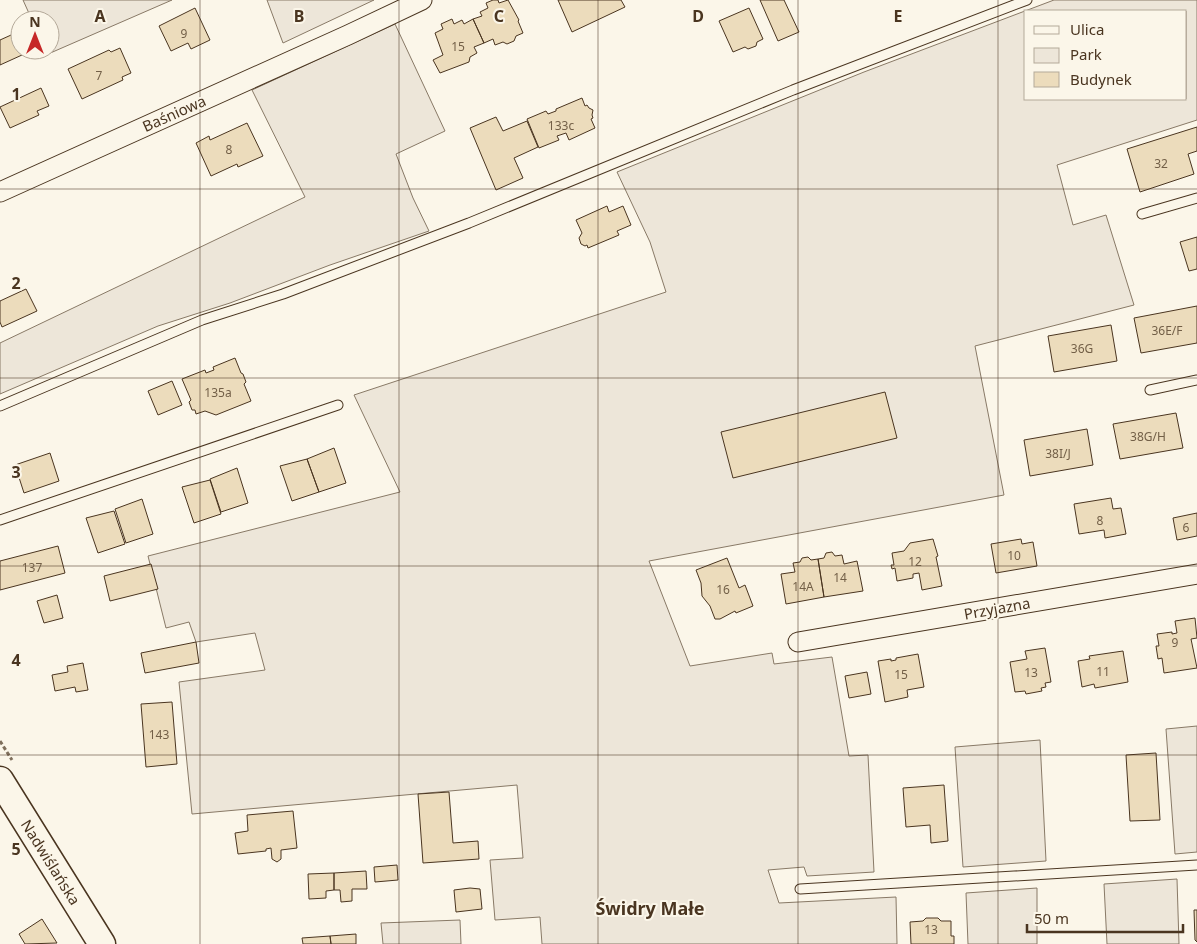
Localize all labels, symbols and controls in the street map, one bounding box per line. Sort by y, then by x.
text: A [94,5,106,27]
text: B [294,5,304,27]
text: C [494,5,504,27]
text: D [692,5,704,27]
text: E [894,5,903,27]
north arrow [10,10,60,60]
legend [1024,10,1187,100]
text: N [29,12,41,31]
text: Ulica [1070,19,1104,39]
house number: 9 [181,25,188,42]
house number: 15 [451,38,465,55]
text: Park [1070,44,1102,64]
house number: 7 [96,67,103,84]
text: Budynek [1070,69,1132,89]
text: 1 [11,83,21,105]
street label: Baśniowa [139,90,209,136]
house number: 133c [548,117,574,134]
house number: 8 [226,141,233,158]
house number: 32 [1154,155,1168,172]
text: 2 [11,272,21,294]
house number: 36E/F [1151,322,1183,339]
house number: 36G [1071,340,1093,357]
house number: 135a [204,384,232,401]
house number: 38G/H [1130,428,1166,445]
house number: 38I/J [1045,445,1071,462]
text: 3 [11,461,21,483]
house number: 8 [1097,512,1104,529]
house number: 6 [1183,519,1190,536]
house number: 10 [1007,547,1021,564]
house number: 12 [908,553,922,570]
house number: 137 [22,559,42,576]
house number: 14 [833,569,847,586]
house number: 14A [792,578,814,595]
house number: 16 [716,581,730,598]
street label: Przyjazna [962,592,1032,624]
house number: 9 [1172,634,1179,651]
text: 4 [11,649,21,671]
house number: 11 [1096,663,1110,680]
house number: 13 [1024,664,1038,681]
house number: 15 [894,666,908,683]
house number: 143 [149,726,169,743]
street label: Nadwiślańska [17,816,85,908]
text: 5 [11,838,21,860]
district label: Świdry Małe [595,896,705,920]
scale bar [1027,902,1183,934]
text: 50 m [1034,908,1069,928]
house number: 13 [924,921,938,938]

